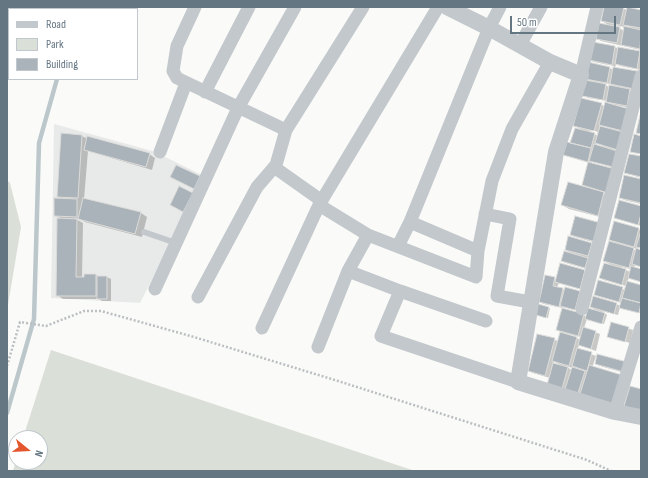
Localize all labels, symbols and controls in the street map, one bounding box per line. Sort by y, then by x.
legend [8,8,138,80]
scale bar [512,8,618,34]
text: 50 m [517,15,537,30]
text: Road [46,17,66,32]
text: Park [46,37,64,52]
text: Building [46,57,78,72]
north arrow [8,430,48,470]
text: N [32,449,46,458]

